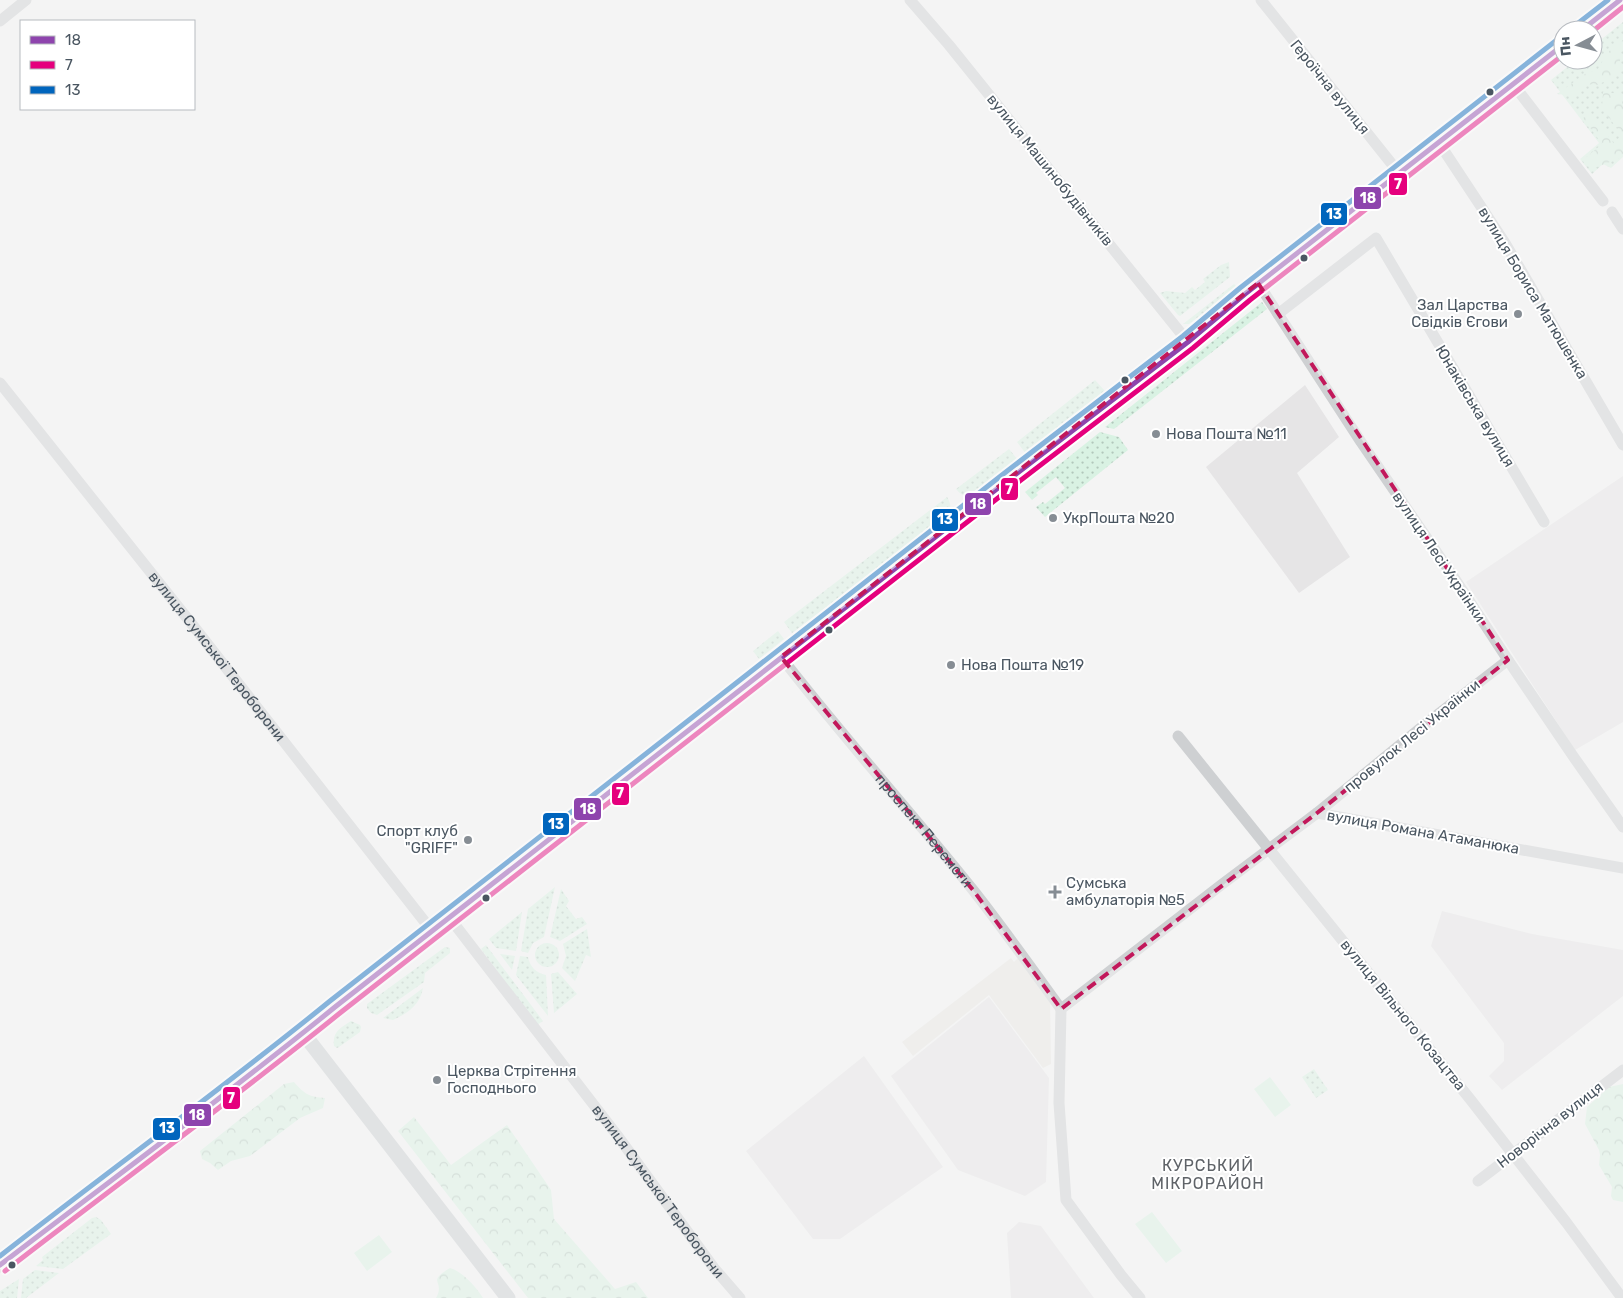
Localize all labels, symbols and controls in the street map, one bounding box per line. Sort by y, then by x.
legend [20,20,195,110]
north arrow [1553,20,1603,70]
text: 18 [65,31,81,49]
street label: Героїчна вулиця [1286,36,1374,138]
text: Пн [1556,36,1575,57]
text: 7 [65,56,73,74]
text: 13 [65,81,80,99]
unlabelled marker [1485,87,1495,97]
street label: вулиця Машинобудівників [983,90,1117,250]
line badge: 7 [1388,172,1408,196]
text: 7 [1394,176,1402,193]
line badge: 18 [1353,186,1382,210]
text: 18 [1360,190,1376,207]
line badge: 13 [1320,202,1348,226]
street label: вулиця Бориса Матюшенка [1475,204,1591,382]
text: 13 [1326,206,1342,223]
unlabelled marker [1299,253,1309,263]
place label: Зал Царства Свідків Єгови [1411,296,1508,331]
marker: Зал Царства Свідків Єгови [1512,308,1524,320]
street label: Юнаківська вулиця [1431,342,1519,470]
unlabelled marker [1120,375,1130,385]
place label: Нова Пошта №11 [1166,425,1287,443]
marker: Нова Пошта №11 [1150,428,1162,440]
line badge: 7 [1000,477,1019,501]
text: 7 [1005,481,1013,498]
street label: вулиця Лесі Українки [1389,488,1489,626]
line badge: 18 [964,492,992,516]
text: 18 [970,496,986,513]
line badge: 13 [931,508,959,532]
place label: УкрПошта №20 [1063,509,1175,527]
text: 13 [937,511,953,528]
marker: УкрПошта №20 [1047,512,1059,524]
street label: вулиця Сумської Тероборони [145,568,289,745]
unlabelled marker [824,625,834,635]
place label: Нова Пошта №19 [961,656,1084,674]
marker: Нова Пошта №19 [945,659,957,671]
street label: провулок Лесі Українки [1340,676,1484,796]
street label: проспект Перемоги [872,770,976,891]
line badge: 7 [611,782,630,806]
text: 7 [616,785,624,802]
line badge: 18 [573,797,602,821]
text: 18 [580,801,596,818]
street label: вулиця Романа Атаманюка [1325,806,1521,858]
line badge: 13 [542,812,570,836]
text: 13 [548,816,564,833]
place label: Спорт клуб "GRIFF" [377,822,458,857]
marker: Спорт клуб "GRIFF" [462,834,474,846]
place label: Сумська амбулаторія №5 [1066,874,1185,909]
marker: Сумська амбулаторія №5 [1048,885,1062,899]
unlabelled marker [481,893,491,903]
street label: вулиця Вільного Козацтва [1337,936,1469,1094]
place label: Церква Стрітення Господнього [447,1062,576,1097]
marker: Церква Стрітення Господнього [431,1074,443,1086]
street label: Новорічна вулиця [1493,1078,1607,1172]
line badge: 7 [222,1086,241,1110]
text: 7 [227,1090,235,1107]
street label: вулиця Сумської Тероборони [588,1101,728,1282]
line badge: 18 [183,1103,212,1127]
text: 18 [189,1107,205,1124]
line badge: 13 [152,1117,181,1141]
text: 13 [159,1120,175,1137]
district label: КУРСЬКИЙ МІКРОРАЙОН [1151,1156,1265,1193]
unlabelled marker [7,1260,17,1270]

